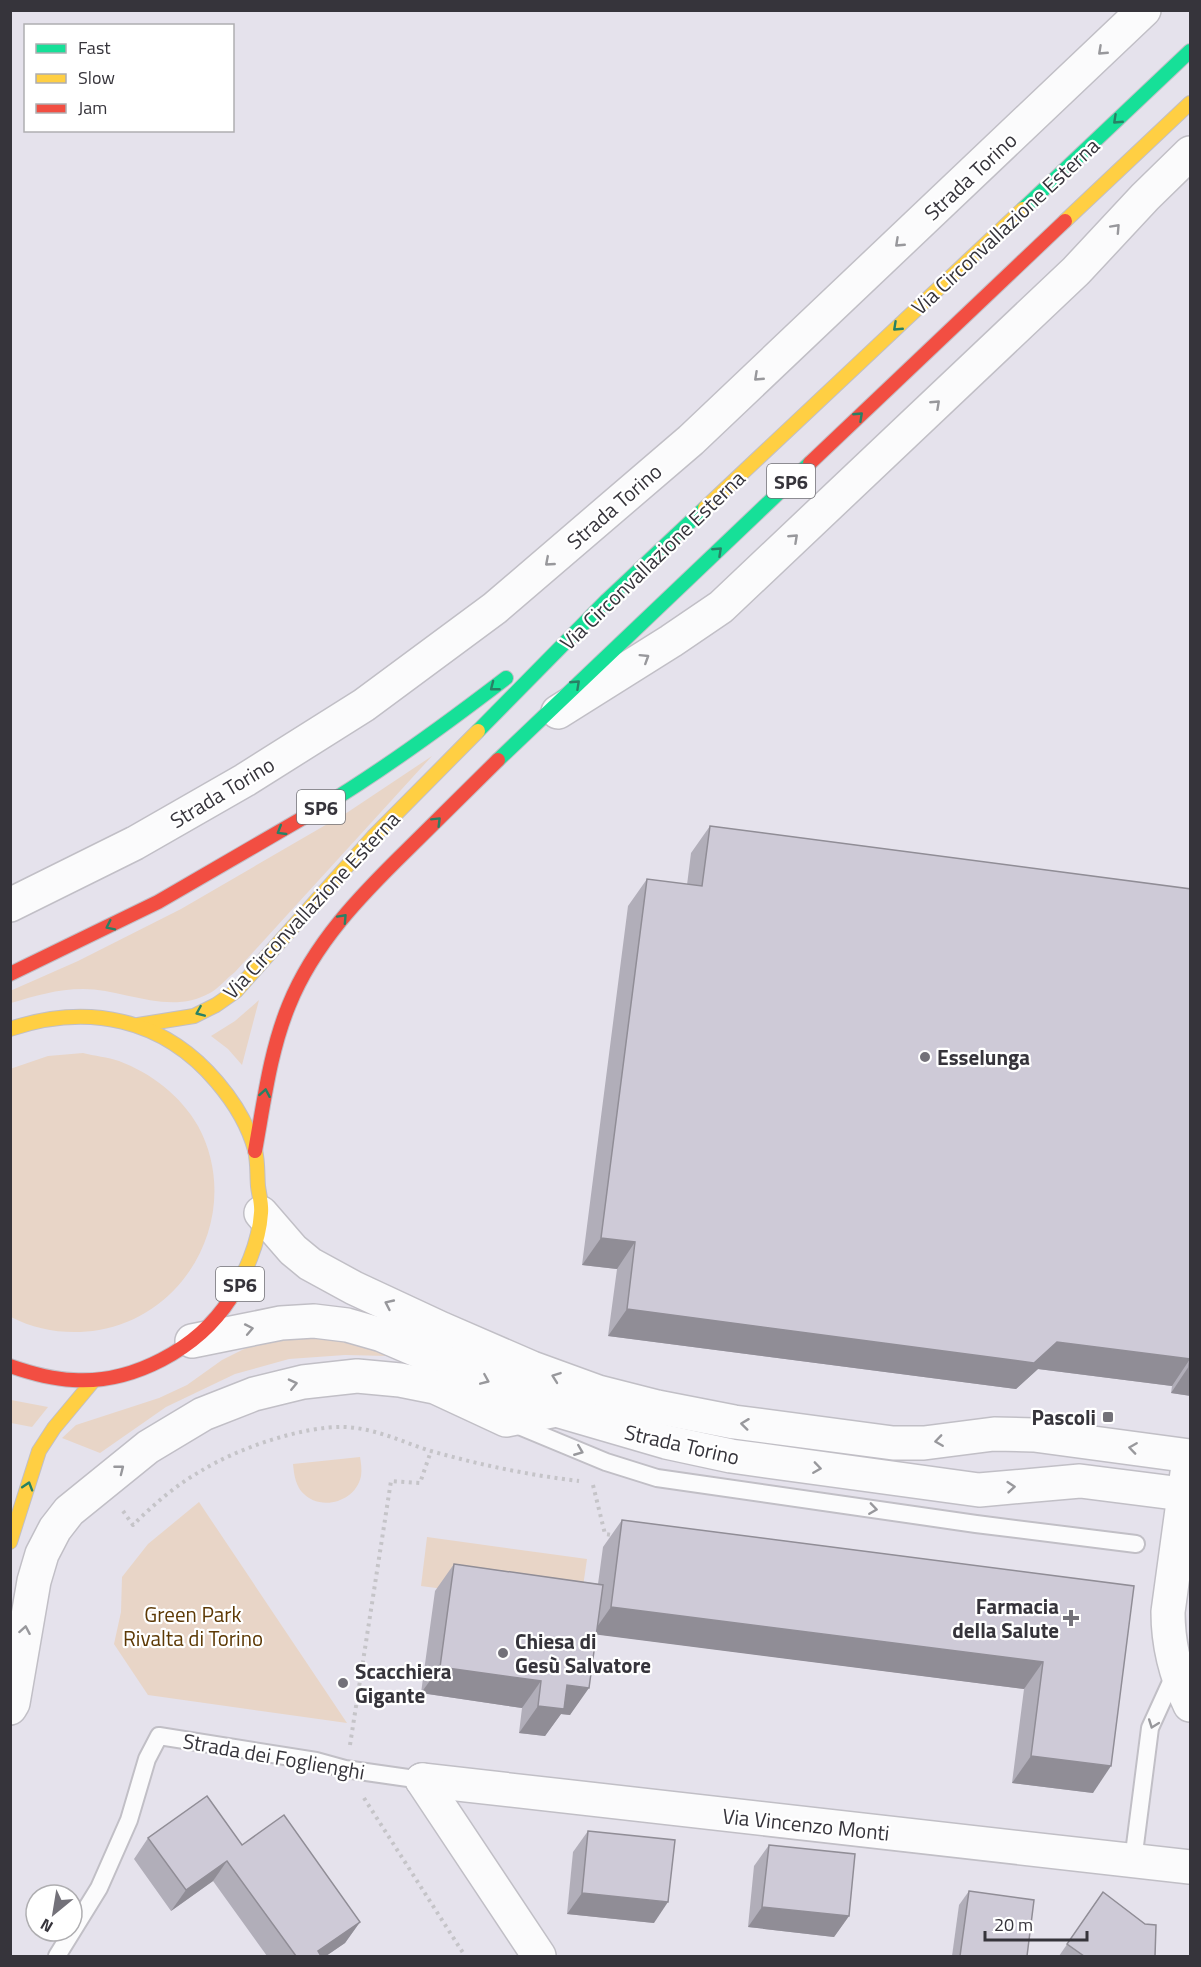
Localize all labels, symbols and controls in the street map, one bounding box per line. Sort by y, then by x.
legend [24,24,234,132]
text: Fast [78,34,111,61]
one-way arrow [1098,44,1108,55]
text: Slow [78,64,115,91]
text: Jam [78,94,107,121]
one-way arrow [1114,112,1125,123]
street label: Strada Torino [916,124,1024,228]
street label: Via Circonvallazione Esterna [904,130,1107,322]
one-way arrow [1109,224,1120,234]
one-way arrow [895,236,906,247]
one-way arrow [893,320,904,331]
one-way arrow [754,370,764,381]
one-way arrow [929,400,940,411]
one-way arrow [852,413,863,424]
street label: Strada Torino [559,456,669,556]
street label: Via Circonvallazione Esterna [552,462,752,657]
road number: SP6 [767,464,815,498]
one-way arrow [788,534,798,545]
one-way arrow [710,547,721,558]
one-way arrow [545,555,556,566]
one-way arrow [639,653,649,665]
one-way arrow [490,680,501,691]
one-way arrow [569,681,580,692]
street label: Strada Torino [164,748,280,836]
road number: SP6 [297,790,345,824]
street label: Via Circonvallazione Esterna [215,803,407,1006]
one-way arrow [429,817,440,828]
one-way arrow [277,824,287,836]
one-way arrow [336,914,347,925]
one-way arrow [106,918,117,930]
one-way arrow [196,1005,207,1017]
place label: Esselunga [937,1041,1030,1073]
marker: Esselunga [918,1050,932,1064]
one-way arrow [258,1089,271,1099]
road number: SP6 [216,1267,264,1301]
one-way arrow [384,1300,395,1312]
one-way arrow [244,1324,254,1337]
one-way arrow [552,1372,562,1385]
one-way arrow [479,1373,490,1385]
one-way arrow [288,1379,298,1392]
place label: Pascoli [1032,1401,1096,1433]
marker: Pascoli [1101,1410,1115,1424]
street label: Strada Torino [621,1415,743,1473]
one-way arrow [741,1418,750,1430]
one-way arrow [934,1435,944,1447]
one-way arrow [1128,1443,1137,1455]
one-way arrow [573,1444,584,1456]
one-way arrow [812,1462,822,1474]
one-way arrow [113,1465,124,1476]
one-way arrow [21,1481,33,1492]
one-way arrow [1006,1481,1015,1494]
one-way arrow [868,1502,877,1514]
place label: Farmacia della Salute [952,1590,1059,1646]
park label: Green Park Rivalta di Torino [123,1598,263,1654]
marker: Farmacia della Salute [1064,1611,1078,1625]
place label: Chiesa di Gesù Salvatore [515,1625,651,1681]
one-way arrow [19,1626,31,1635]
marker: Chiesa di Gesù Salvatore [496,1646,510,1660]
place label: Scacchiera Gigante [355,1655,452,1711]
marker: Scacchiera Gigante [336,1676,350,1690]
one-way arrow [1147,1718,1160,1729]
street label: Strada dei Foglienghi [181,1724,367,1788]
street label: Via Vincenzo Monti [721,1799,891,1849]
north arrow [24,1883,84,1943]
scale bar [985,1904,1087,1942]
text: 20 m [994,1911,1033,1938]
text: N [36,1913,57,1939]

